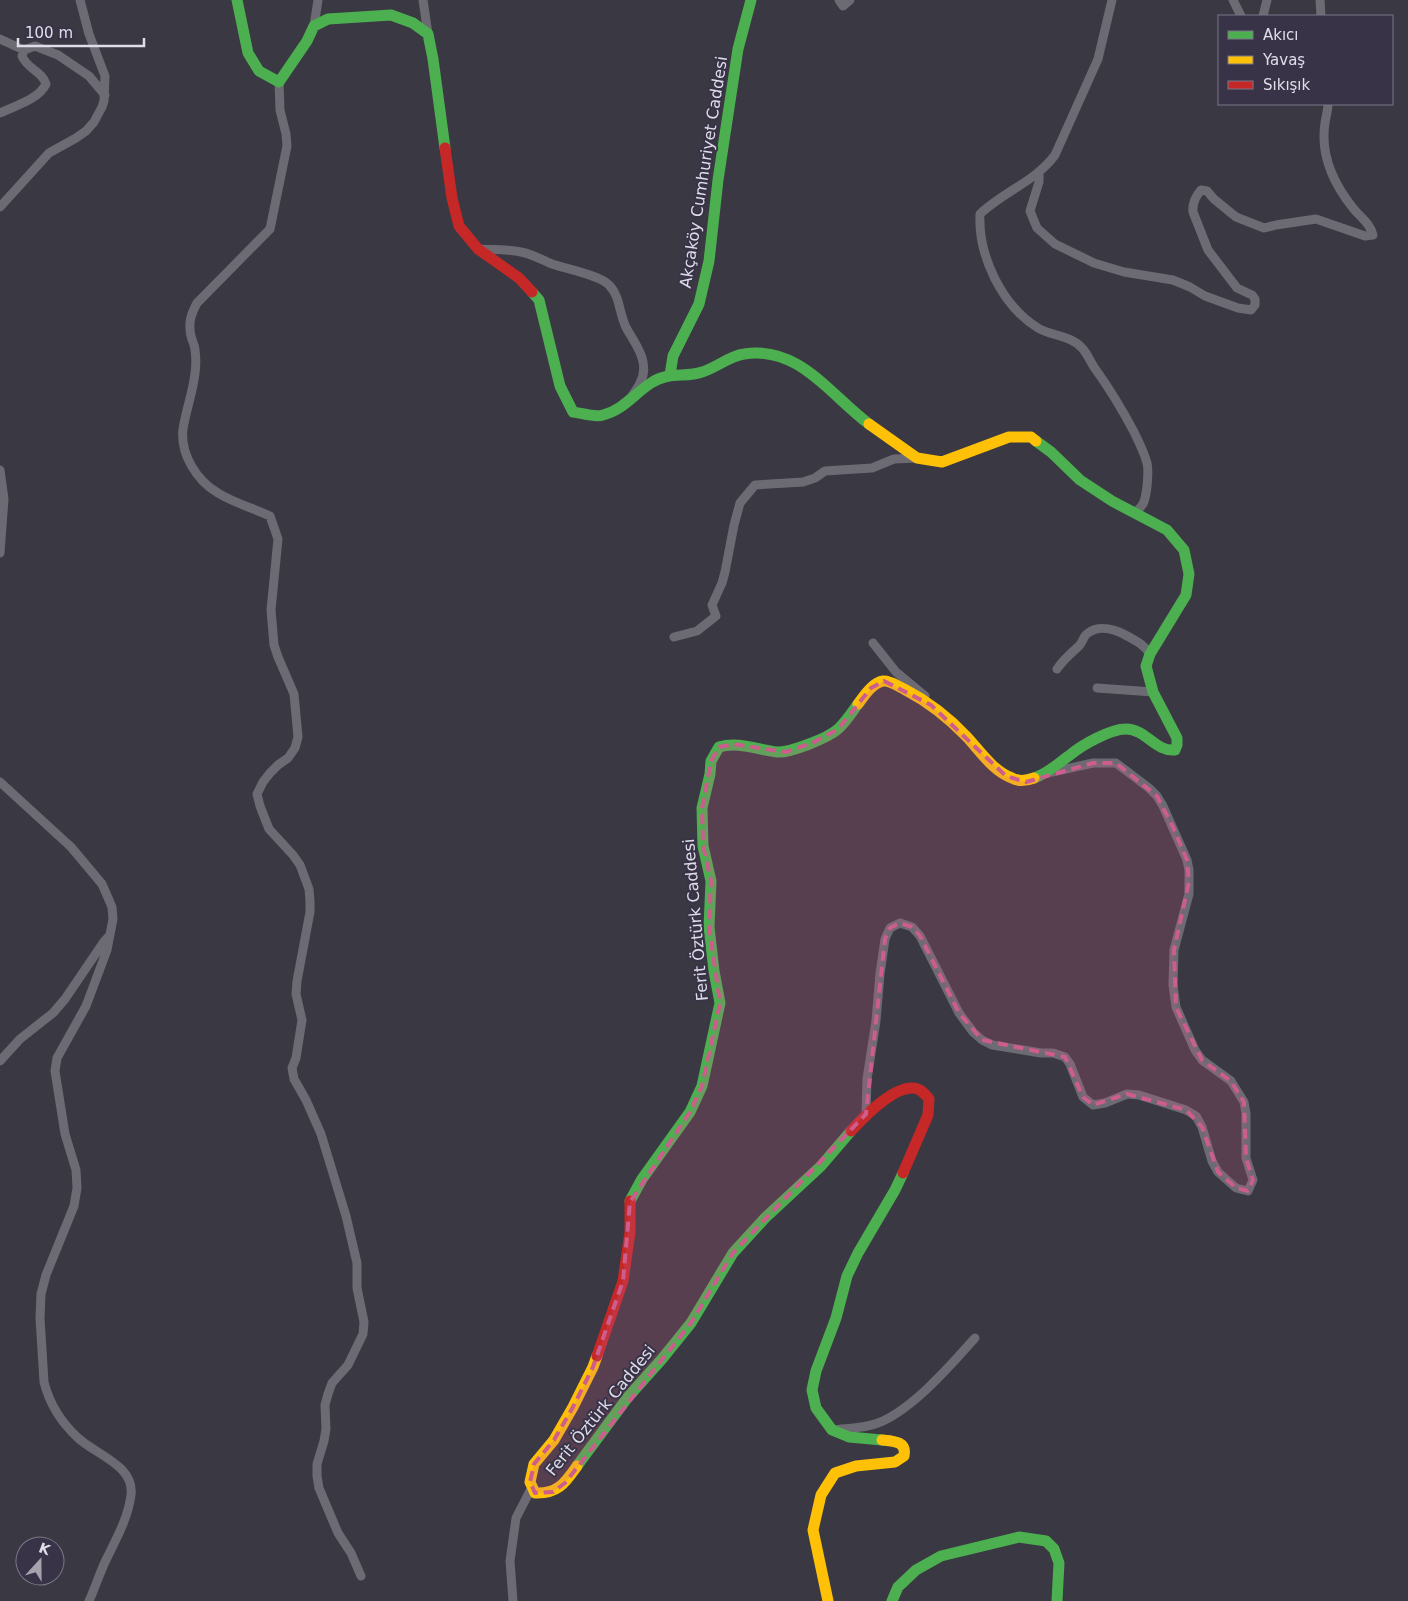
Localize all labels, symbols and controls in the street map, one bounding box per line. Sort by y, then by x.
scale bar [18,15,144,47]
legend [1218,15,1393,105]
text: 100 m [25,24,73,42]
text: Akıcı [1263,26,1299,44]
text: Yavaş [1262,51,1305,69]
street label: Akçaköy Cumhuriyet Caddesi [676,55,731,289]
text: Sıkışık [1263,76,1311,94]
street label: Ferit Öztürk Caddesi [679,838,712,1002]
street label: Ferit Öztürk Caddesi [542,1341,659,1480]
north arrow [15,1536,65,1586]
text: K [37,1539,54,1559]

